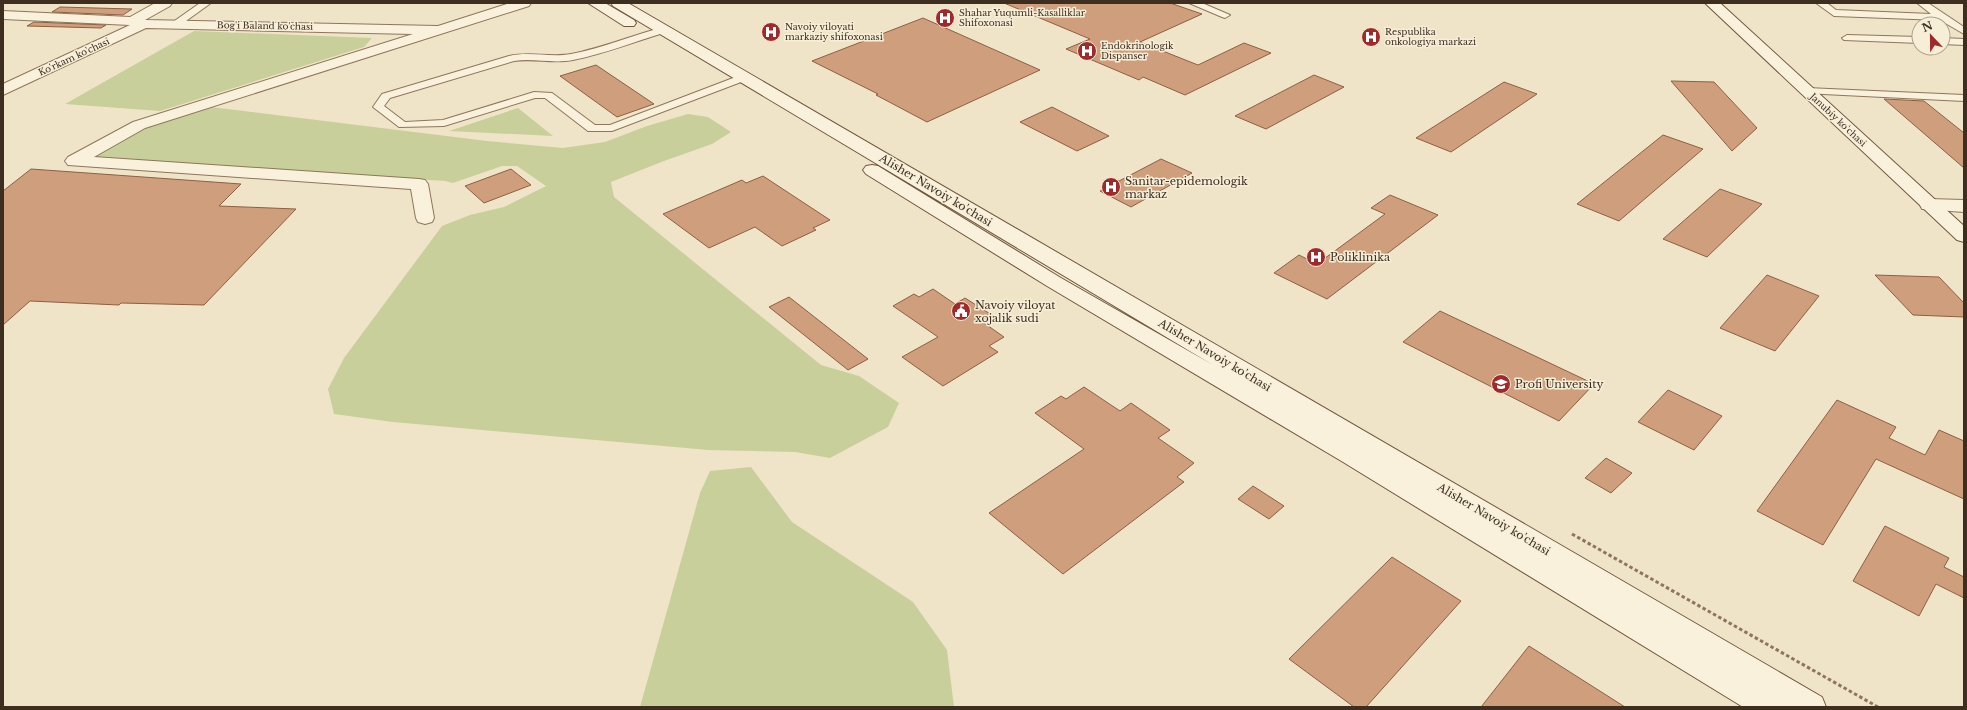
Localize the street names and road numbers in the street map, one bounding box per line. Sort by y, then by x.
street label: Bog'i Baland ko'chasi [217,19,313,32]
street label: Ko'rkam ko'chasi [36,35,111,78]
street label: Janubiy ko'chasi [1807,90,1869,149]
street label: Alisher Navoiy ko'chasi [876,150,995,229]
street label: Alisher Navoiy ko'chasi [1155,315,1274,394]
street label: Alisher Navoiy ko'chasi [1434,479,1553,558]

